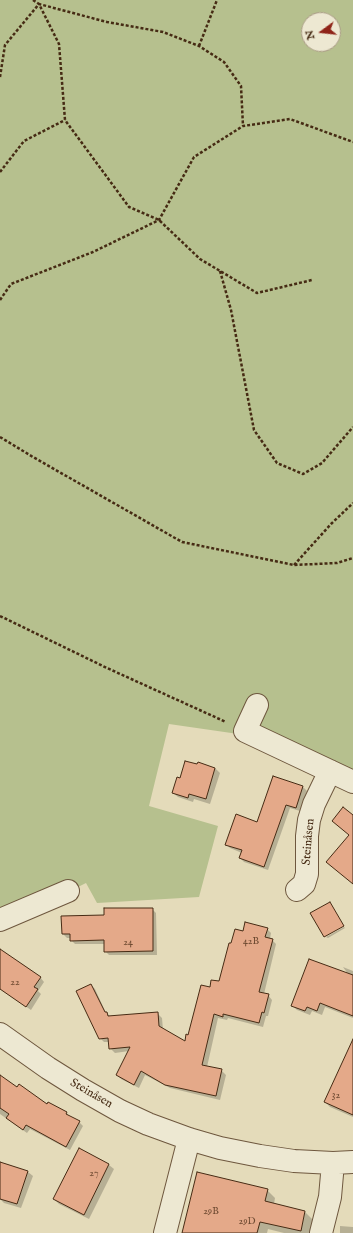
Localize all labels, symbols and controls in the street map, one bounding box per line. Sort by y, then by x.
north arrow [301,12,341,52]
text: N [302,28,318,41]
street label: Steinåsen [300,818,318,866]
house number: 42B [243,936,259,948]
house number: 24 [123,937,133,949]
house number: 22 [10,977,20,989]
street label: Steinåsen [67,1076,115,1112]
house number: 32 [332,1090,340,1102]
house number: 27 [89,1168,99,1180]
house number: 29B [203,1206,219,1218]
house number: 29D [238,1216,256,1228]

